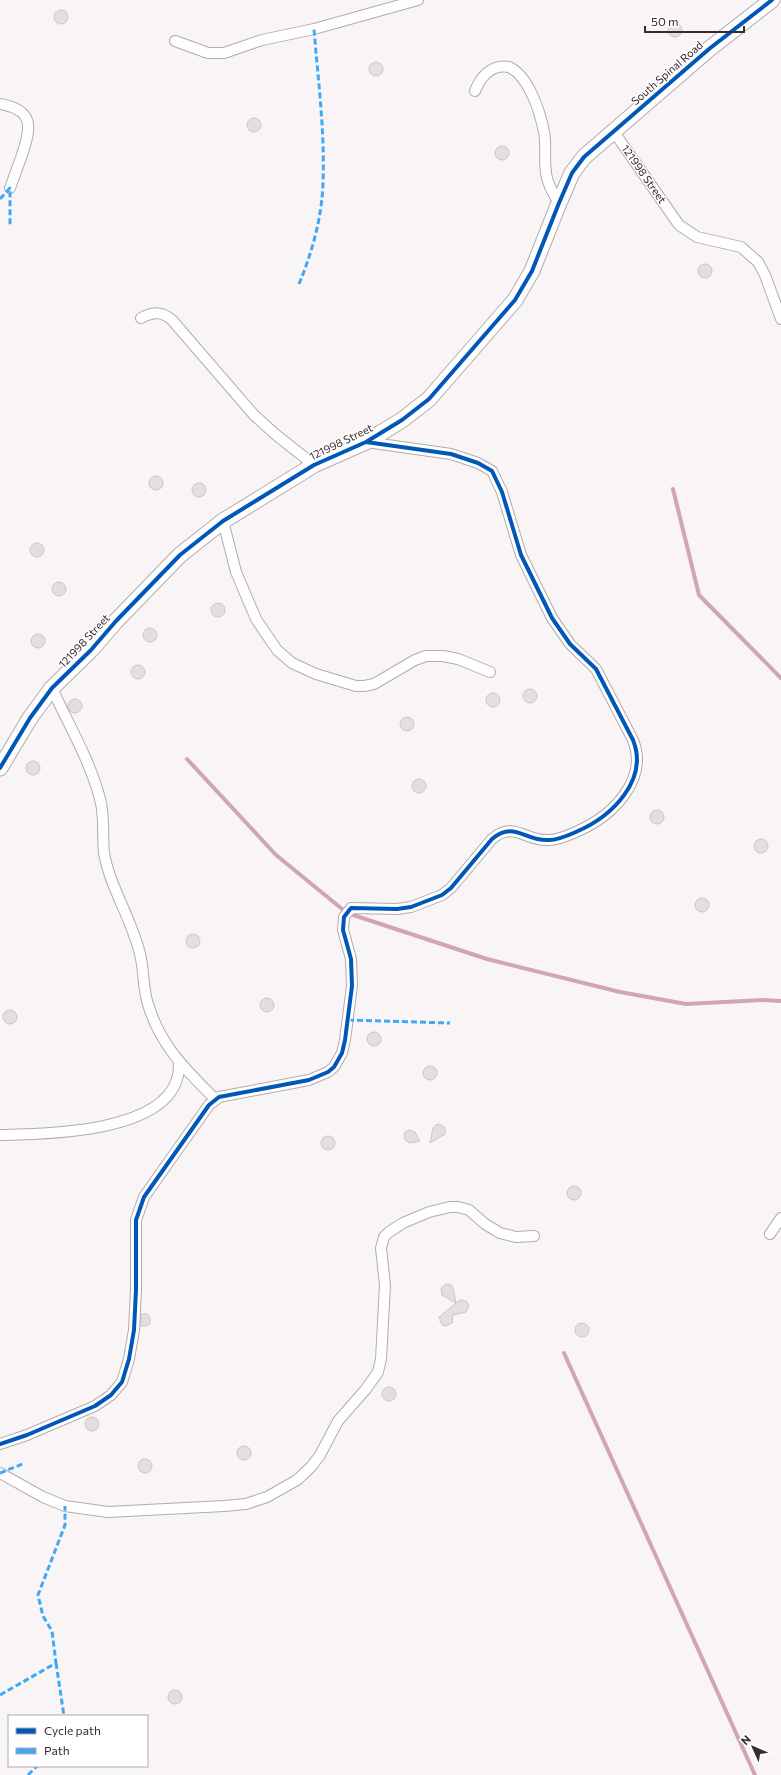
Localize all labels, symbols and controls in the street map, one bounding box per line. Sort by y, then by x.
scale bar [645,8,744,34]
text: 50 m [651,14,679,28]
street label: South Spinal Road [628,38,705,107]
street label: 121998 Street [619,142,670,206]
street label: 121998 Street [307,420,375,462]
street label: 121998 Street [55,611,112,670]
legend [8,1715,148,1767]
text: Cycle path [44,1723,101,1737]
north arrow [733,1727,773,1767]
text: N [738,1732,753,1747]
text: Path [44,1743,70,1757]

